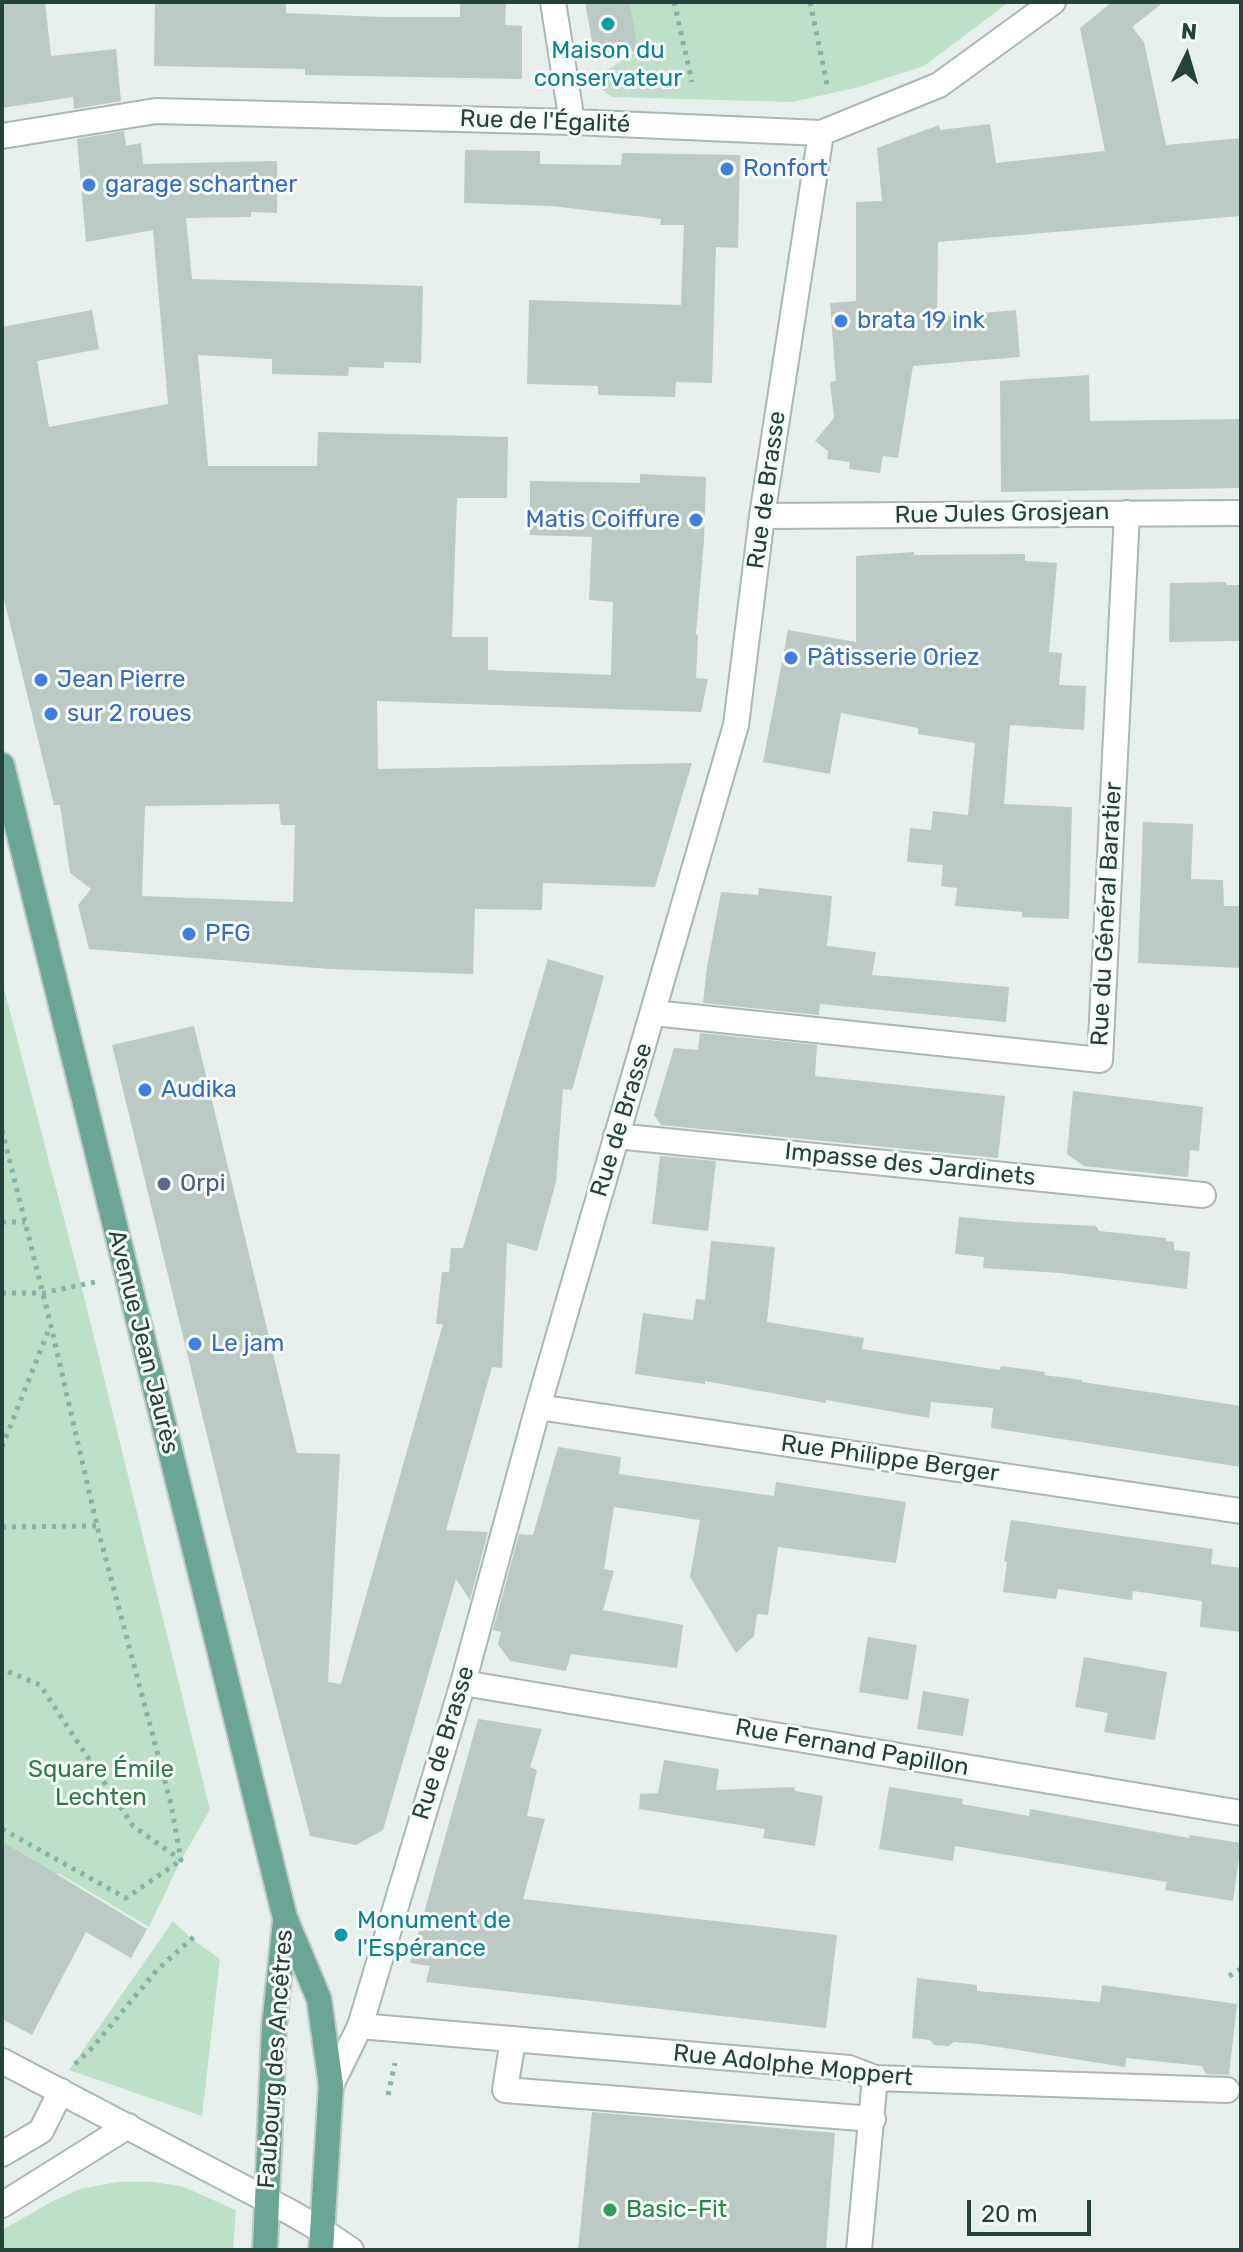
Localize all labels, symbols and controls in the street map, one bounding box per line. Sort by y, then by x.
marker: Maison du conservateur [599,15,617,33]
north arrow [1147,16,1227,96]
text: N [1180,17,1198,46]
place label: Maison du conservateur [534,37,682,93]
street label: Rue de l'Égalité [459,105,631,139]
place label: Ronfort [743,155,828,183]
marker: Ronfort [718,160,736,178]
place label: garage schartner [105,171,297,199]
marker: garage schartner [80,176,98,194]
place label: brata 19 ink [857,307,985,335]
marker: brata 19 ink [832,312,850,330]
street label: Rue de Brasse [742,409,792,571]
street label: Rue Jules Grosjean [894,498,1110,530]
place label: Matis Coiffure [526,506,680,534]
marker: Matis Coiffure [687,511,705,529]
place label: Pâtisserie Oriez [807,644,979,672]
marker: Pâtisserie Oriez [782,649,800,667]
place label: Jean Pierre [57,666,185,694]
marker: Jean Pierre [32,671,50,689]
place label: sur 2 roues [67,700,191,728]
marker: sur 2 roues [42,705,60,723]
street label: Rue du Général Baratier [1086,781,1128,1047]
place label: PFG [205,920,251,948]
marker: PFG [180,925,198,943]
street label: Rue de Brasse [585,1040,659,1200]
place label: Audika [161,1076,237,1104]
marker: Audika [136,1081,154,1099]
street label: Impasse des Jardinets [783,1138,1037,1192]
place label: Orpi [180,1170,225,1198]
marker: Orpi [155,1175,173,1193]
street label: Avenue Jean Jaurès [101,1227,185,1457]
place label: Le jam [211,1330,284,1358]
marker: Le jam [186,1335,204,1353]
street label: Rue Philippe Berger [779,1429,1001,1489]
street label: Rue de Brasse [407,1663,481,1823]
street label: Rue Fernand Papillon [733,1713,971,1783]
park label: Square Émile Lechten [28,1756,174,1812]
place label: Monument de l'Espérance [357,1907,511,1963]
marker: Monument de l'Espérance [332,1926,350,1944]
street label: Faubourg des Ancêtres [253,1928,299,2190]
street label: Rue Adolphe Moppert [672,2039,914,2093]
scale bar [971,2184,1095,2234]
place label: Basic-Fit [626,2196,727,2224]
text: 20 m [981,2200,1038,2228]
marker: Basic-Fit [601,2201,619,2219]

